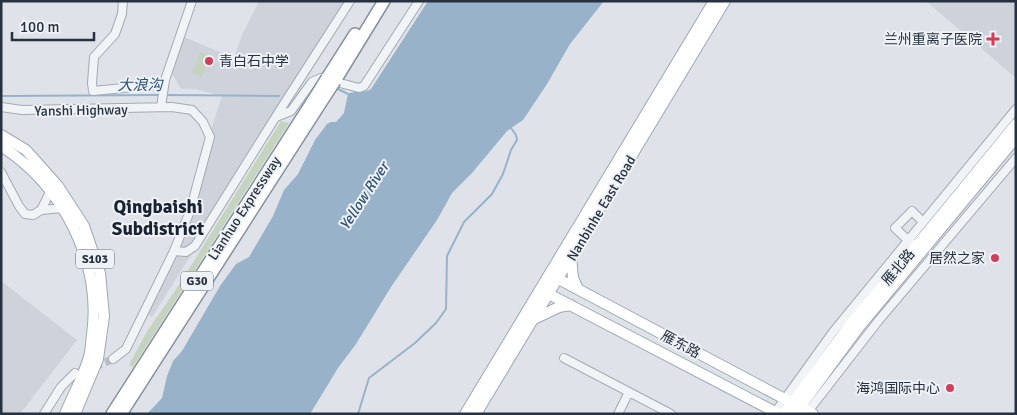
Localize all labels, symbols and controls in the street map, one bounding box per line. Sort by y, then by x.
scale bar [12,10,95,42]
text: 100 m [20,18,60,36]
place label: 兰州重离子医院 [884,31,982,48]
marker: 兰州重离子医院 [986,32,1000,46]
place label: 青白石中学 [219,53,289,70]
marker: 青白石中学 [203,55,215,67]
water label: 大浪沟 [117,76,164,94]
street label: Yanshi Highway [34,101,128,120]
street label: Lianhuo Expressway [204,153,285,263]
street label: Nanbinhe East Road [563,153,640,264]
water label: Yellow River [335,157,394,233]
district label: Qingbaishi Subdistrict [112,195,204,241]
street label: 雁北路 [878,246,918,289]
road number: S103 [76,250,114,268]
place label: 居然之家 [929,250,985,267]
marker: 居然之家 [989,252,1001,264]
road number: G30 [181,272,213,290]
street label: 雁东路 [658,327,703,362]
place label: 海鸿国际中心 [856,380,940,397]
marker: 海鸿国际中心 [944,382,956,394]

